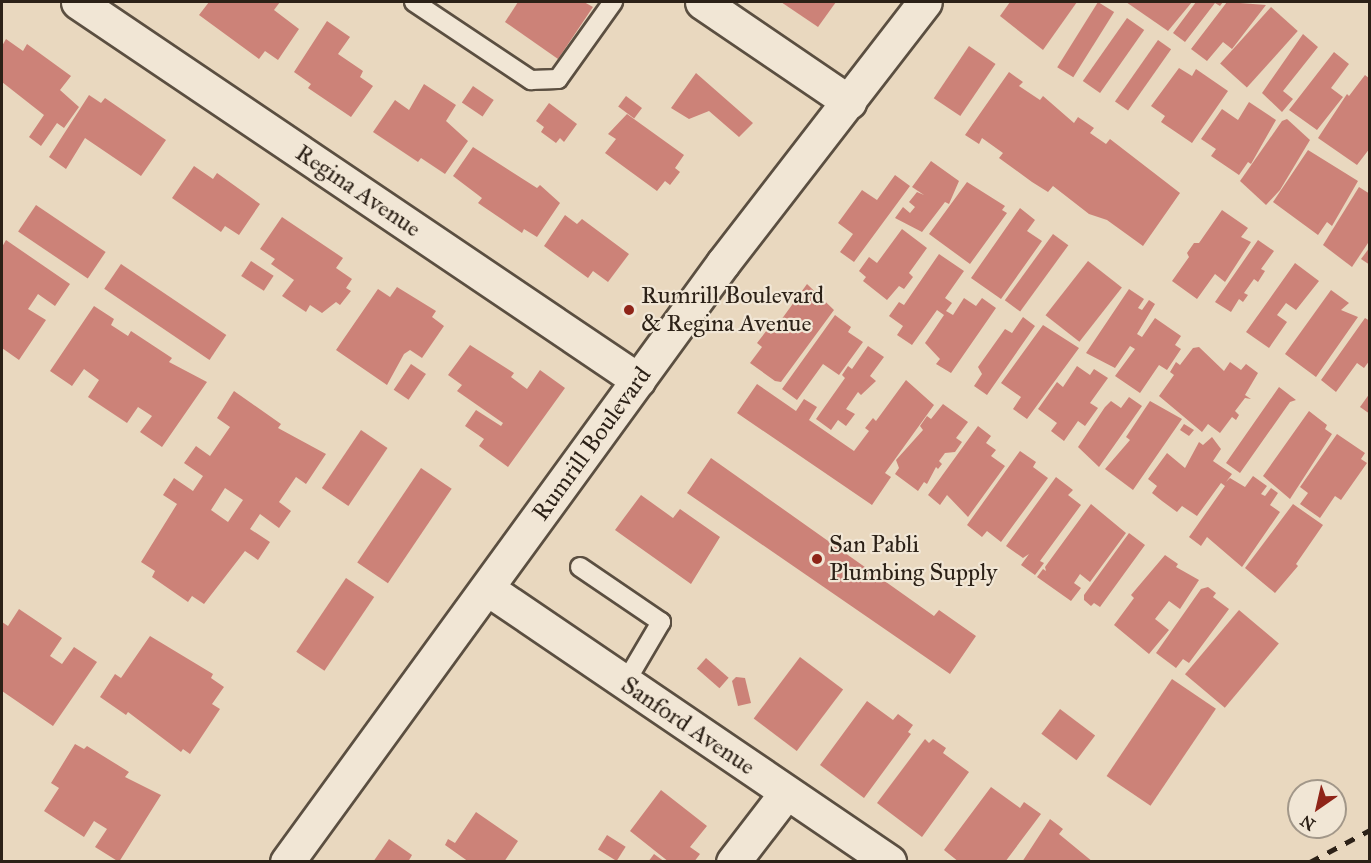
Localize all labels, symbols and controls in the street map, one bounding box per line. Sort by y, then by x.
street label: Regina Avenue [290,139,426,243]
place label: Rumrill Boulevard & Regina Avenue [641,282,824,338]
marker: Rumrill Boulevard & Regina Avenue [622,303,636,317]
street label: Rumrill Boulevard [527,361,657,527]
place label: San Pabli Plumbing Supply [829,531,997,587]
marker: San Pabli Plumbing Supply [810,552,824,566]
street label: Sanford Avenue [616,671,760,781]
north arrow [1287,779,1347,839]
text: N [1297,811,1319,834]

